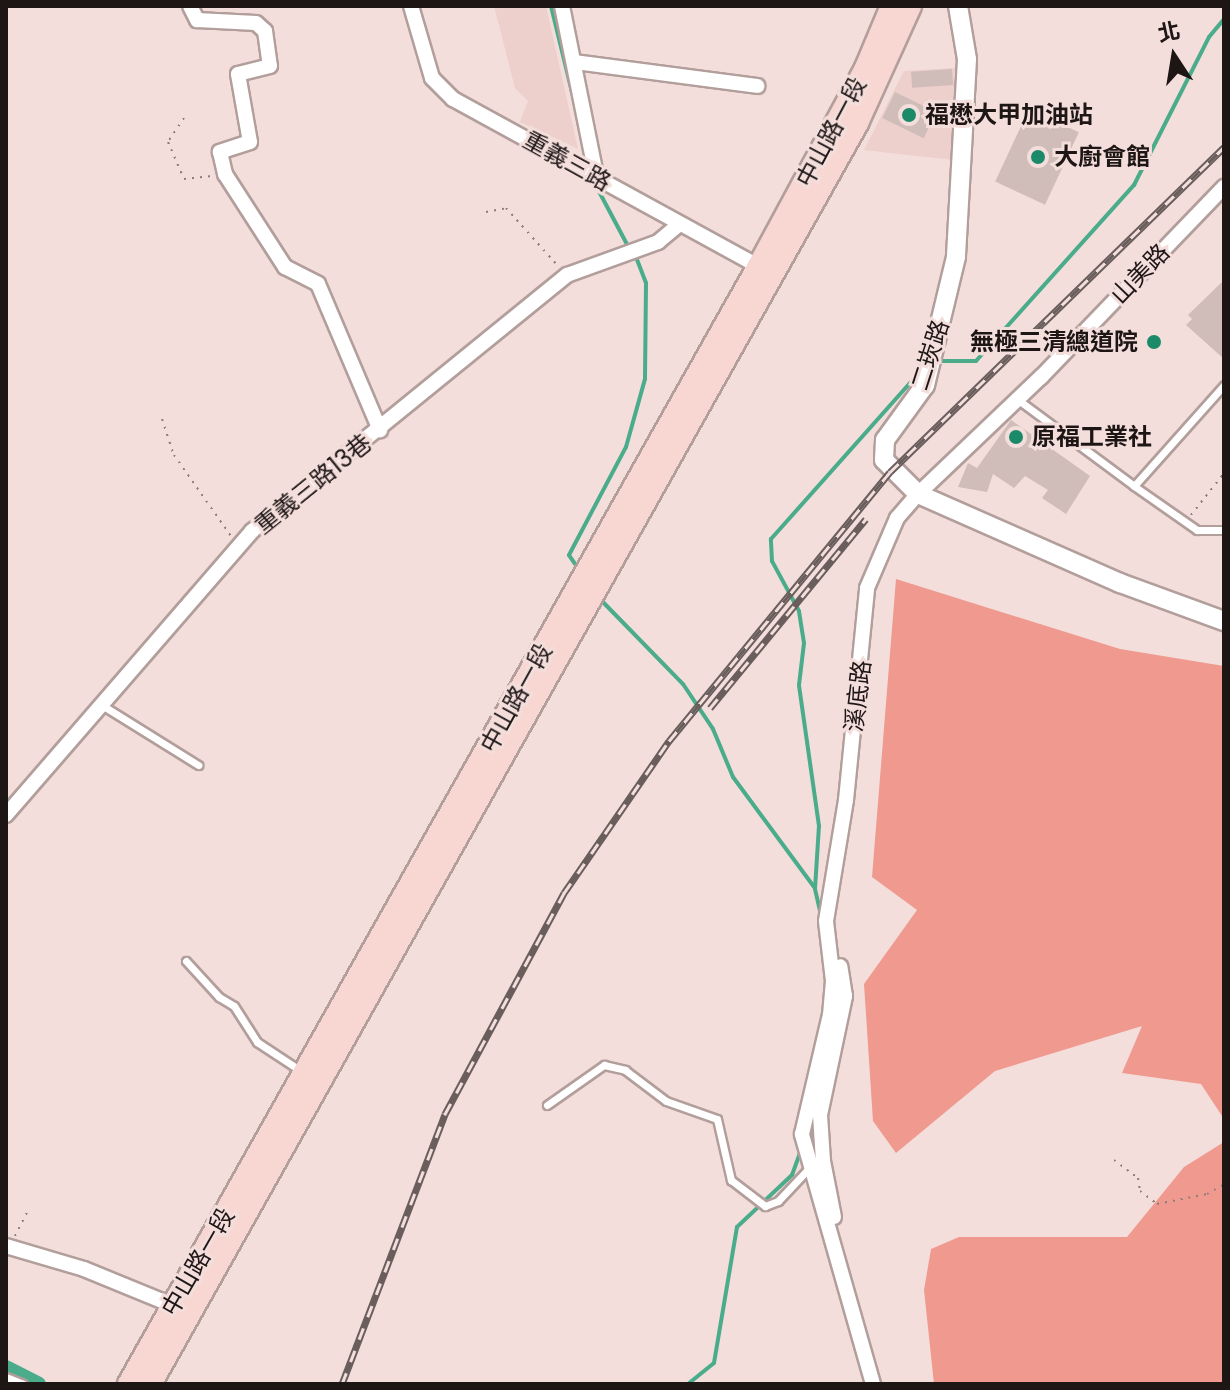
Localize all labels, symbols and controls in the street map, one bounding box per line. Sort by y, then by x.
text: 北 [1155,15,1183,49]
north arrow [1134,16,1214,96]
street label: 中山路一段 [790,72,872,192]
place label: 福懋大甲加油站 [925,101,1093,129]
marker: 福懋大甲加油站 [900,106,918,124]
street label: 重義三路 [518,125,616,197]
place label: 大廚會館 [1054,143,1150,171]
marker: 大廚會館 [1029,148,1047,166]
street label: 山美路 [1105,238,1175,310]
street label: 二崁路 [905,316,955,394]
place label: 無極三清總道院 [970,328,1138,356]
marker: 無極三清總道院 [1145,333,1163,351]
place label: 原福工業社 [1032,423,1152,451]
street label: 重義三路13巷 [249,428,377,540]
marker: 原福工業社 [1007,428,1025,446]
street label: 中山路一段 [474,639,558,757]
street label: 溪底路 [839,659,877,733]
street label: 中山路一段 [156,1203,240,1321]

